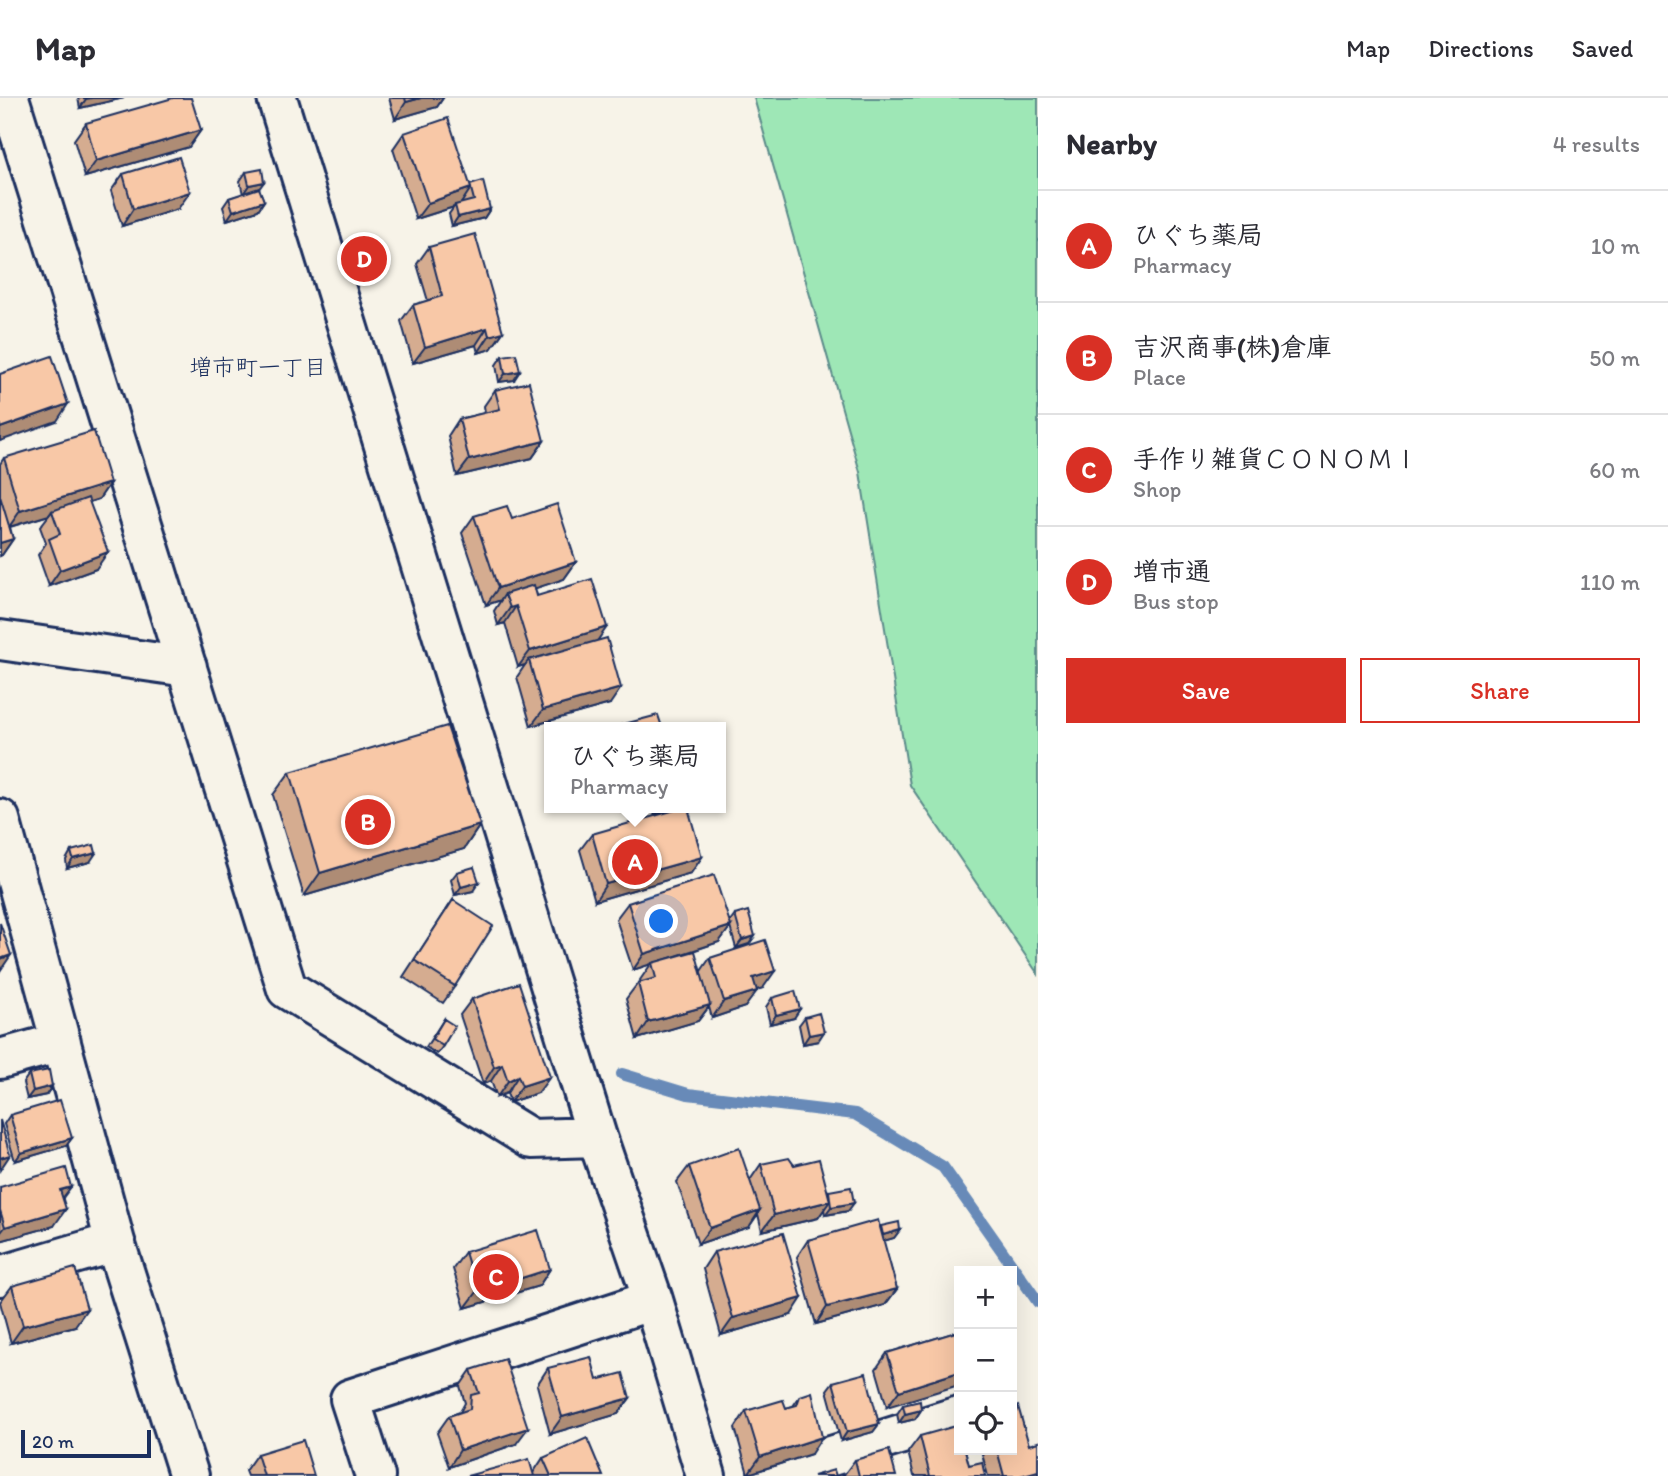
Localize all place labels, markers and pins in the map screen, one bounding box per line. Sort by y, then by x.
pin: D [341,233,387,285]
pin: B [345,796,391,848]
pin: A [612,836,658,888]
pin: C [473,1251,519,1303]

